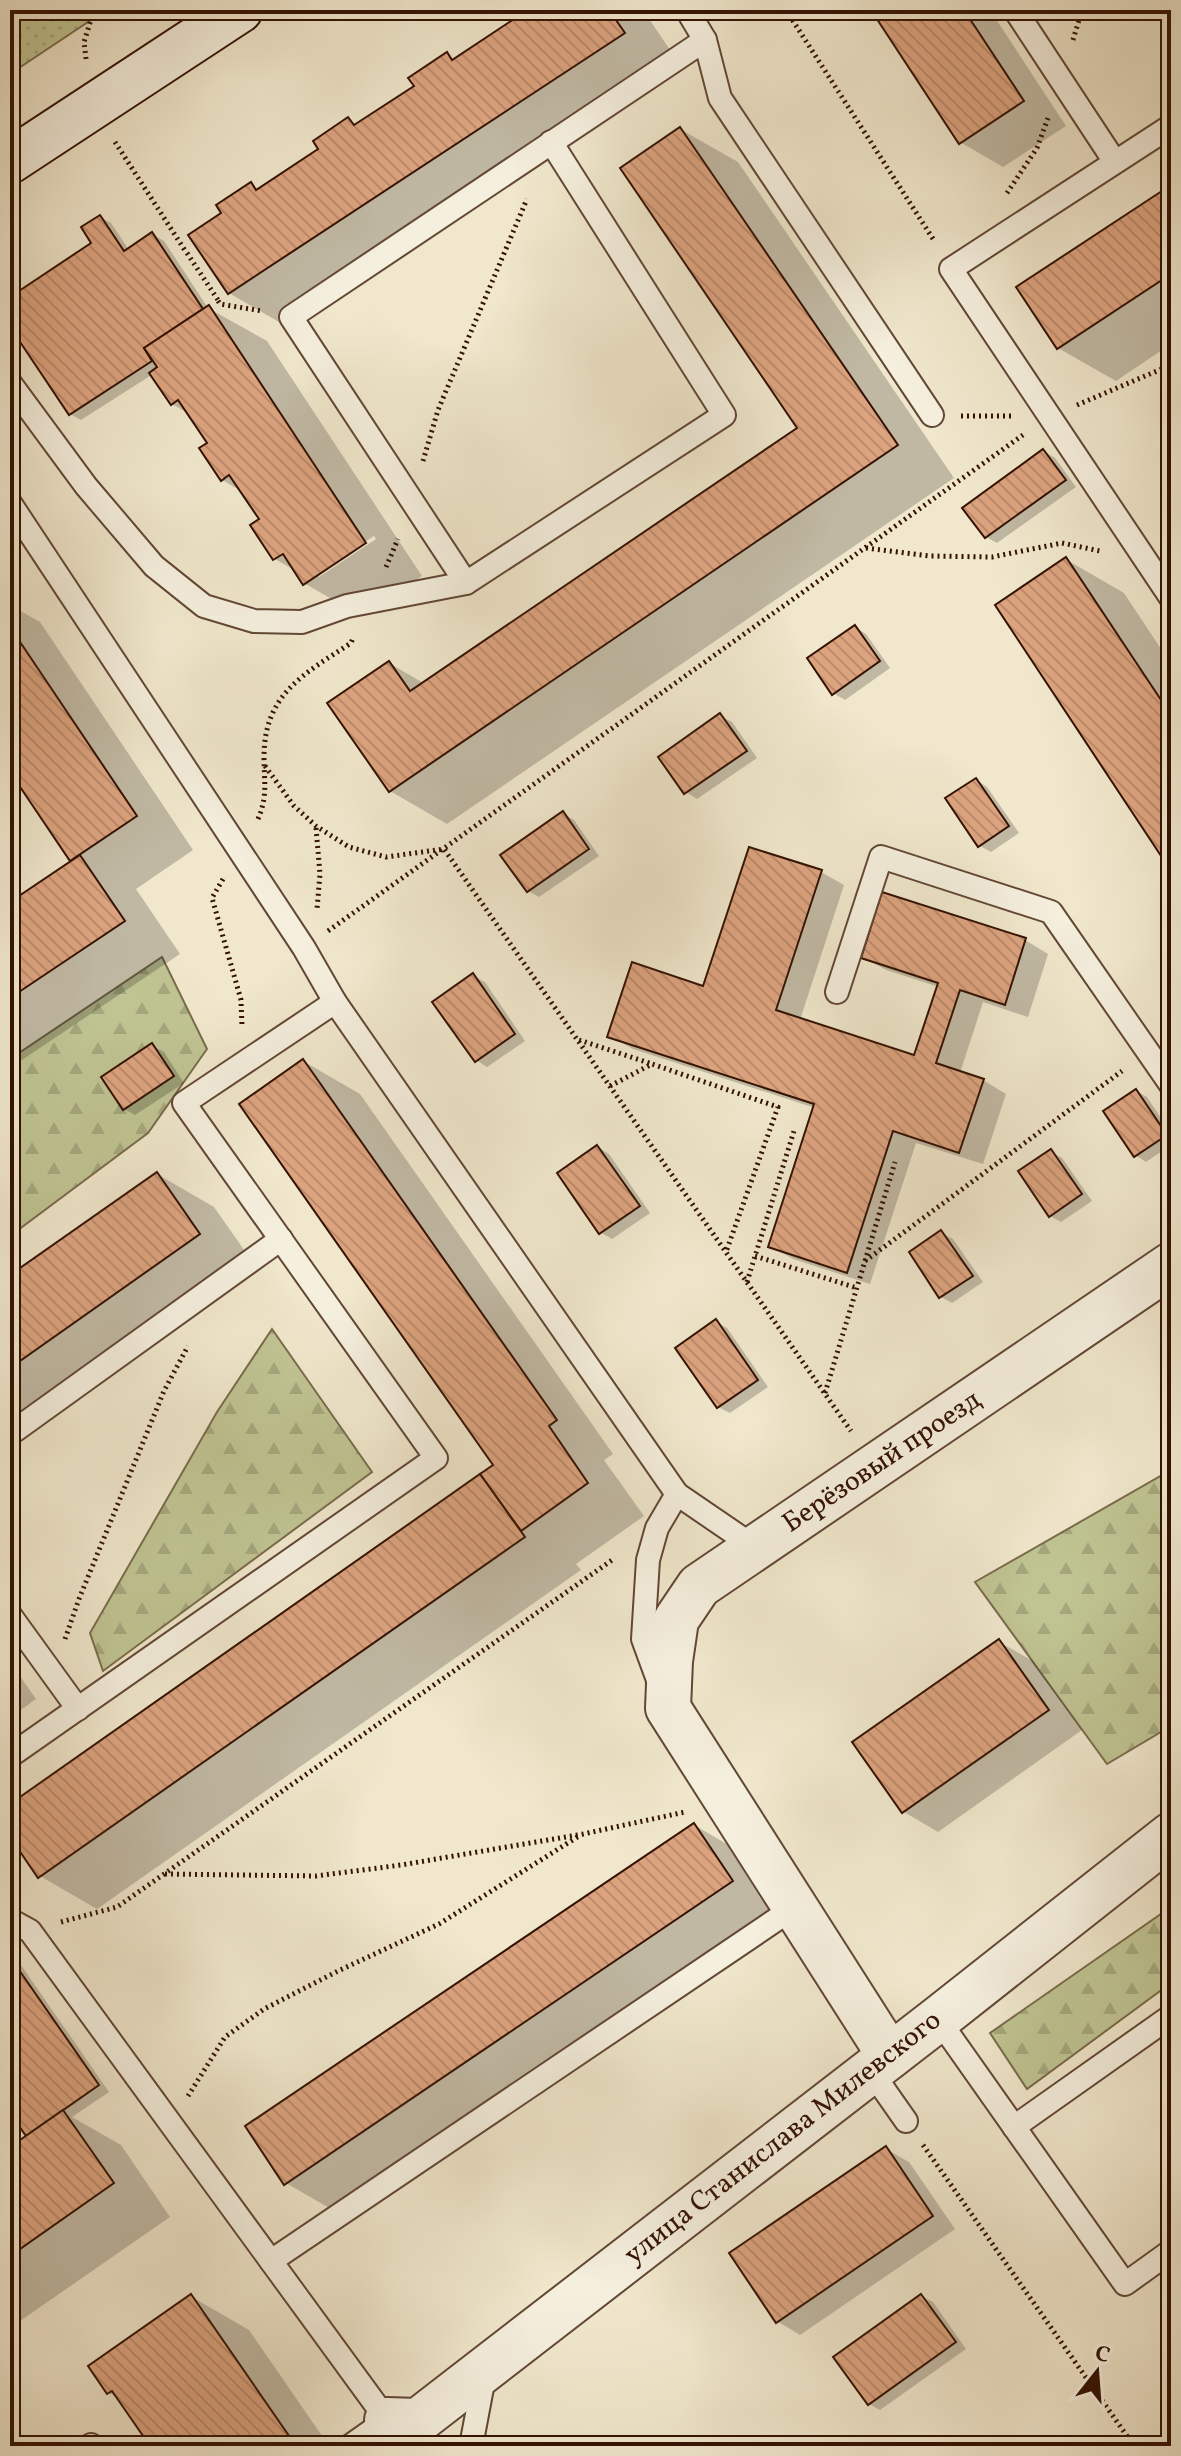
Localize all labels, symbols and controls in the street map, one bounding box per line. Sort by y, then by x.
street label: Берёзовый проезд [775,1381,989,1543]
street label: улица Станислава Милевского [616,2002,950,2274]
north arrow [1057,2332,1137,2412]
text: С [1091,2338,1113,2372]

